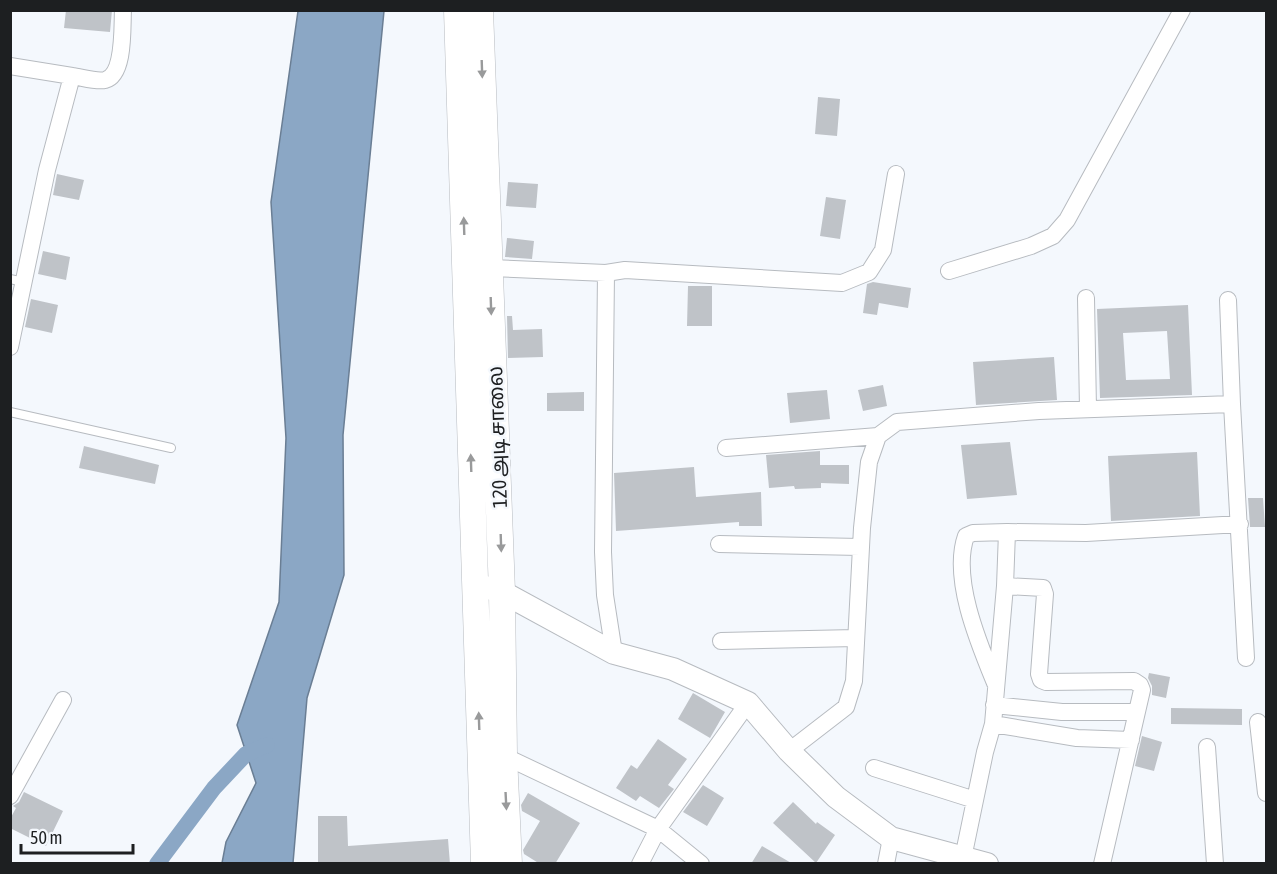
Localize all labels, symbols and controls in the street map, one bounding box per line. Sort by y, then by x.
one-way arrow [478,59,487,78]
one-way arrow [459,217,468,236]
one-way arrow [487,296,496,315]
street label: 120 அடி சாலை [483,366,513,508]
one-way arrow [466,454,475,473]
one-way arrow [496,533,505,552]
one-way arrow [474,712,484,731]
one-way arrow [502,791,511,810]
scale bar [21,817,134,855]
text: 50 m [30,827,62,848]

